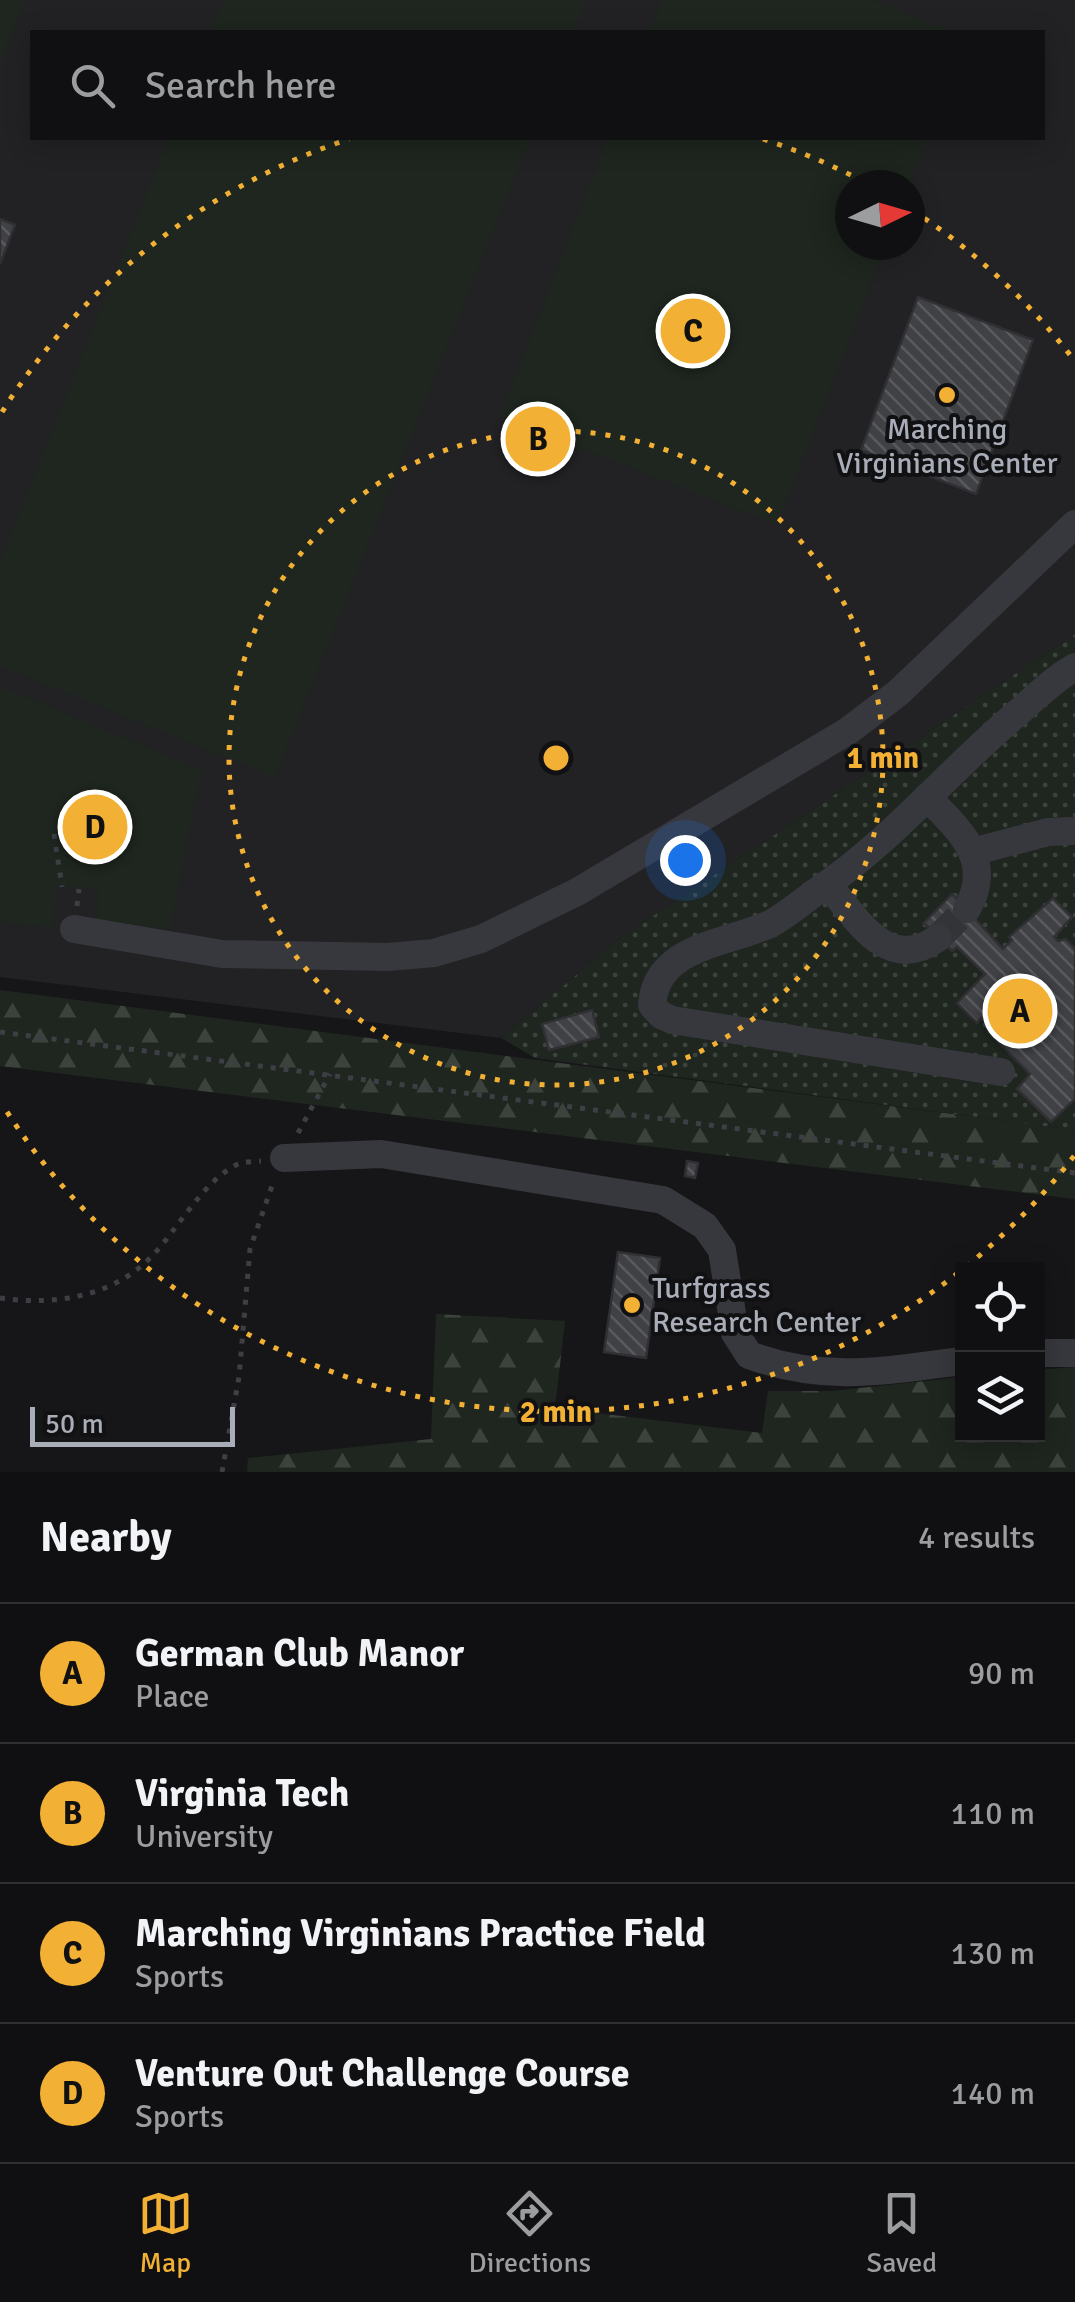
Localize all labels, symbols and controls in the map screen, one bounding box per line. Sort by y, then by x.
search box [30,30,1045,140]
icon: search [65,58,120,113]
text: Search here [145,62,337,109]
north arrow [835,170,925,260]
pin: C [660,294,726,368]
marker: Marching Virginians Center [936,384,958,406]
pin: B [506,402,570,476]
place label: Marching Virginians Center [836,411,1058,482]
centre of rings [538,740,574,776]
text: 1 min [847,740,919,777]
pin: D [62,790,128,864]
your location [660,835,711,886]
pin: A [988,974,1052,1048]
map controls [955,1262,1045,1442]
button: locate [955,1262,1045,1352]
place label: Turfgrass Research Center [652,1270,861,1341]
marker: Turfgrass Research Center [621,1294,643,1316]
button: layers [955,1352,1045,1442]
text: 2 min [520,1394,592,1431]
scale bar [30,1402,235,1446]
text: 50 m [45,1407,104,1441]
text: Nearby [40,1512,172,1563]
text: 4 results [918,1518,1035,1557]
text: German Club Manor [135,1630,464,1677]
text: A [62,1654,83,1693]
text: 90 m [968,1654,1035,1693]
text: Place [135,1677,210,1716]
text: Virginia Tech [135,1770,349,1817]
text: B [63,1794,82,1833]
text: 110 m [951,1794,1035,1833]
text: University [135,1817,273,1856]
text: Marching Virginians Practice Field [135,1910,706,1957]
text: C [63,1934,82,1973]
text: 130 m [951,1934,1035,1973]
text: Sports [135,1957,224,1996]
text: Venture Out Challenge Course [135,2050,630,2097]
text: D [62,2074,83,2113]
text: 140 m [951,2074,1035,2113]
text: Sports [135,2097,224,2136]
tab: Map [138,2186,193,2280]
tab: Directions [469,2186,591,2280]
tab: Saved [867,2186,937,2280]

